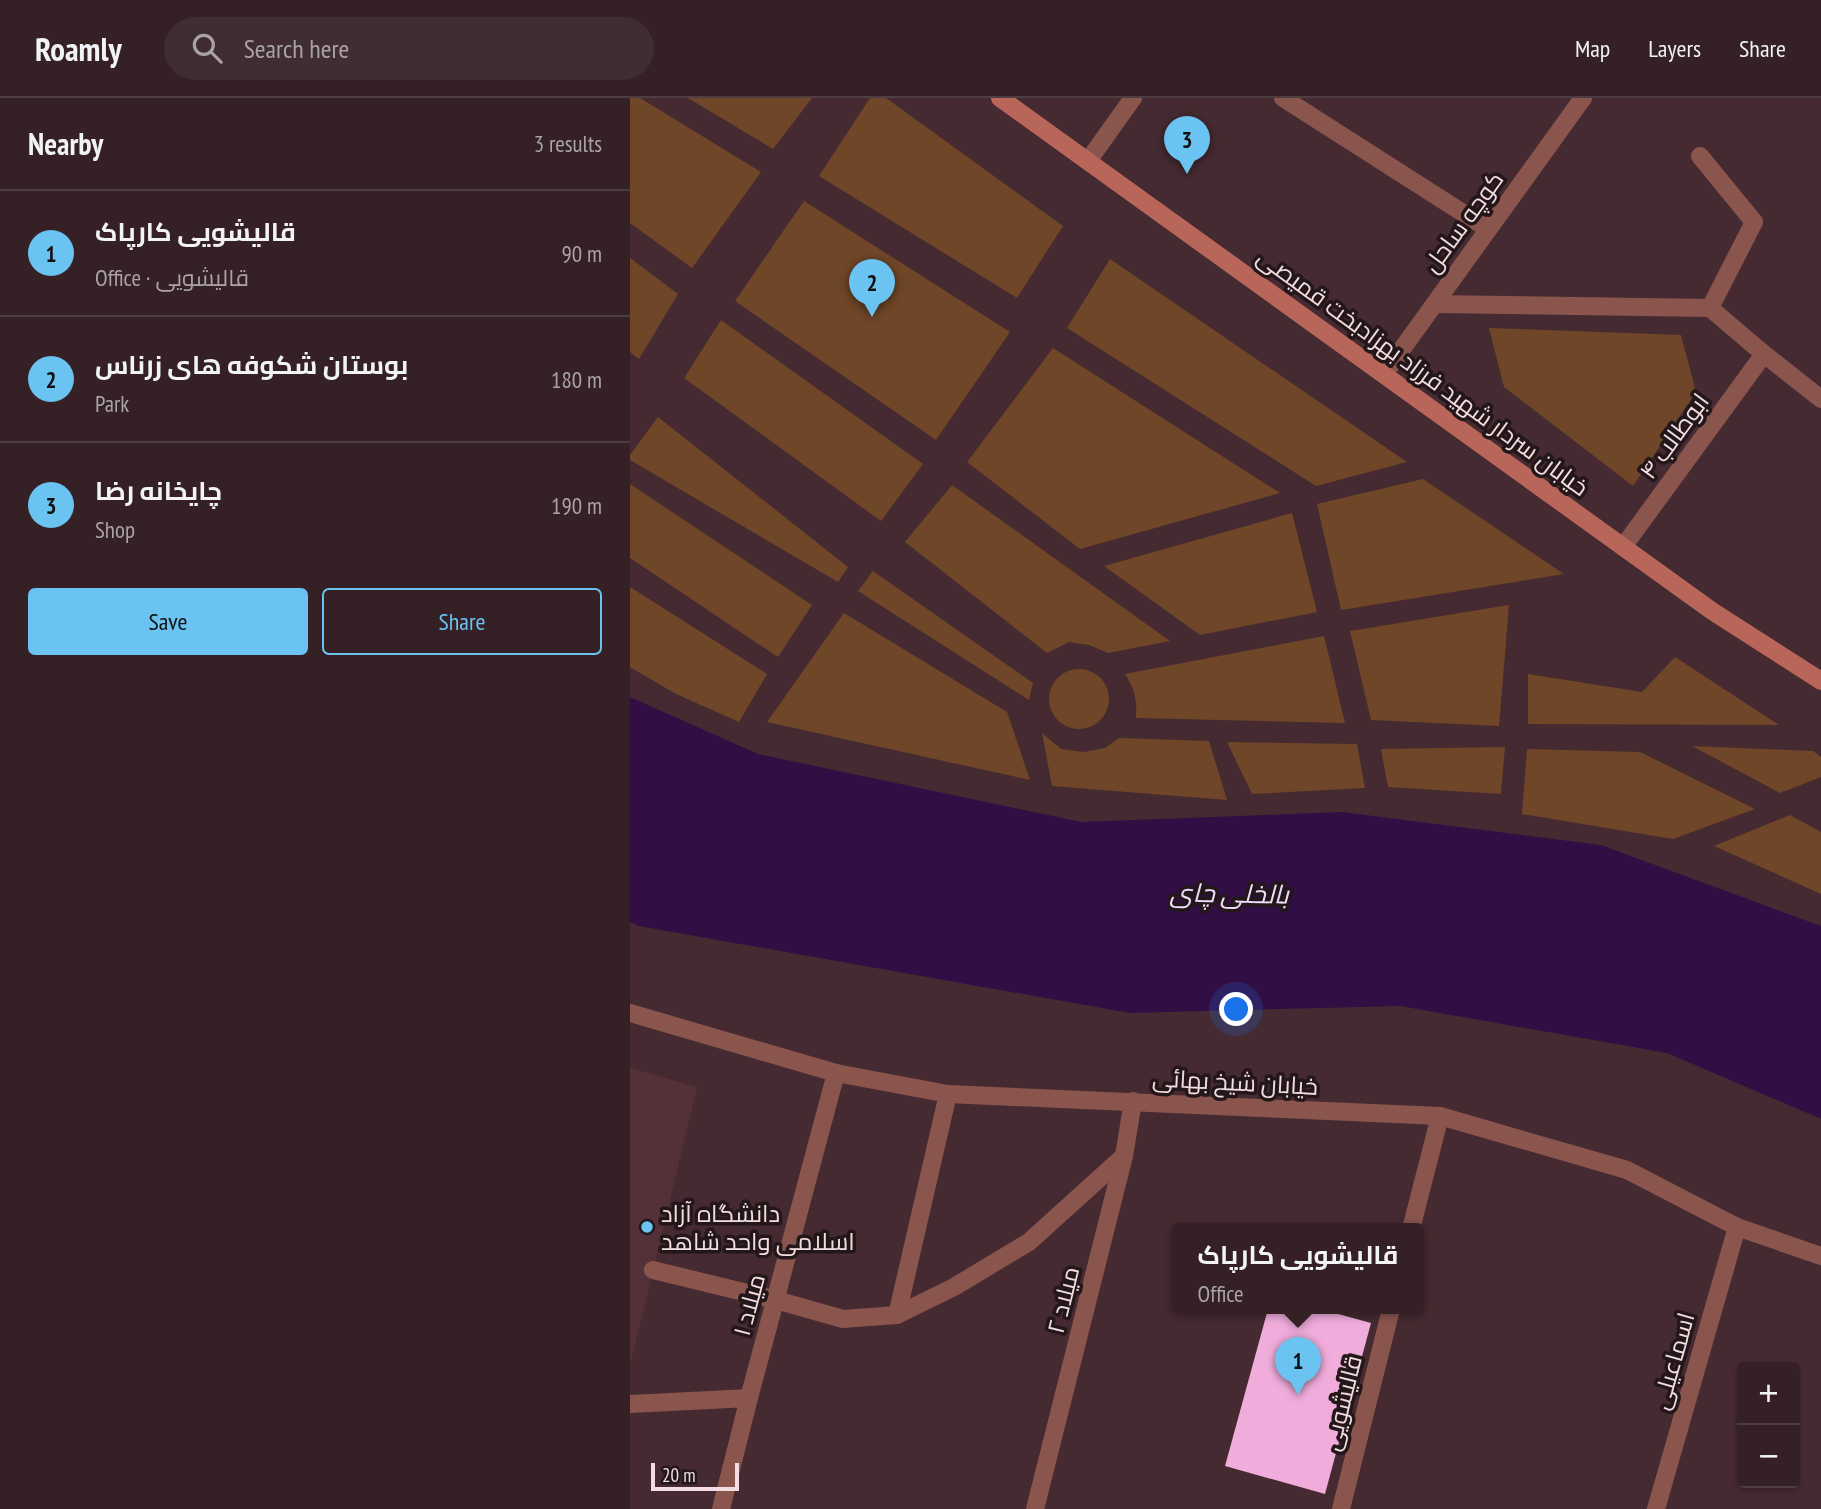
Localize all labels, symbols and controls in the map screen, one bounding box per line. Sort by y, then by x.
search box [164,17,654,80]
text: Roamly [35,27,122,70]
icon: search [188,29,226,67]
text: Search here [244,32,349,65]
text: Map [1575,33,1610,64]
text: Layers [1648,33,1701,64]
text: Share [1739,33,1786,64]
pin: 3 [1164,116,1210,174]
text: Nearby [28,124,103,163]
text: 3 results [534,129,602,158]
street label: کوچه ساحل [1416,165,1511,280]
text: قالیشویی کارپاک [95,215,296,248]
text: 1 [46,239,57,268]
text: 90 m [561,239,602,268]
street label: خیابان سردار شهید فرزاد بهزاد‌بخت قمیصی [1251,241,1595,503]
pin: 2 [849,259,895,317]
text: Office · قالیشویی [95,263,249,292]
text: بوستان شکوفه های زرناس [95,348,408,381]
text: 2 [46,365,57,394]
text: 180 m [551,365,602,394]
street label: ابوطالب ۴ [1632,387,1716,485]
text: Park [95,389,129,418]
text: چایخانه رضا [95,474,222,507]
text: 3 [46,491,57,520]
text: 190 m [551,491,602,520]
text: Shop [95,515,135,544]
button: Save [28,588,308,655]
button: Share [322,588,602,655]
water label: بالخلی چای [1169,875,1291,912]
your location [1219,992,1253,1026]
street label: خیابان شیخ بهائی [1151,1062,1319,1103]
place label: دانشگاه آزاد اسلامی واحد شاهد [661,1198,855,1257]
marker: دانشگاه آزاد اسلامی واحد شاهد [639,1219,655,1235]
popup [1172,1223,1424,1314]
text: قالیشویی کارپاک [1198,1238,1398,1271]
street label: میلاد ۲ [1040,1263,1086,1337]
street label: میلاد ۱ [726,1271,772,1339]
text: Office [1198,1279,1243,1308]
street label: اسماعیلی [1644,1309,1702,1413]
pin: 1 [1275,1337,1321,1395]
street label: قالیشویی [1315,1352,1369,1454]
map controls [1737,1362,1800,1488]
button: + [1737,1362,1800,1425]
button: − [1737,1425,1800,1488]
scale bar [651,1460,738,1492]
text: 20 m [662,1463,696,1487]

